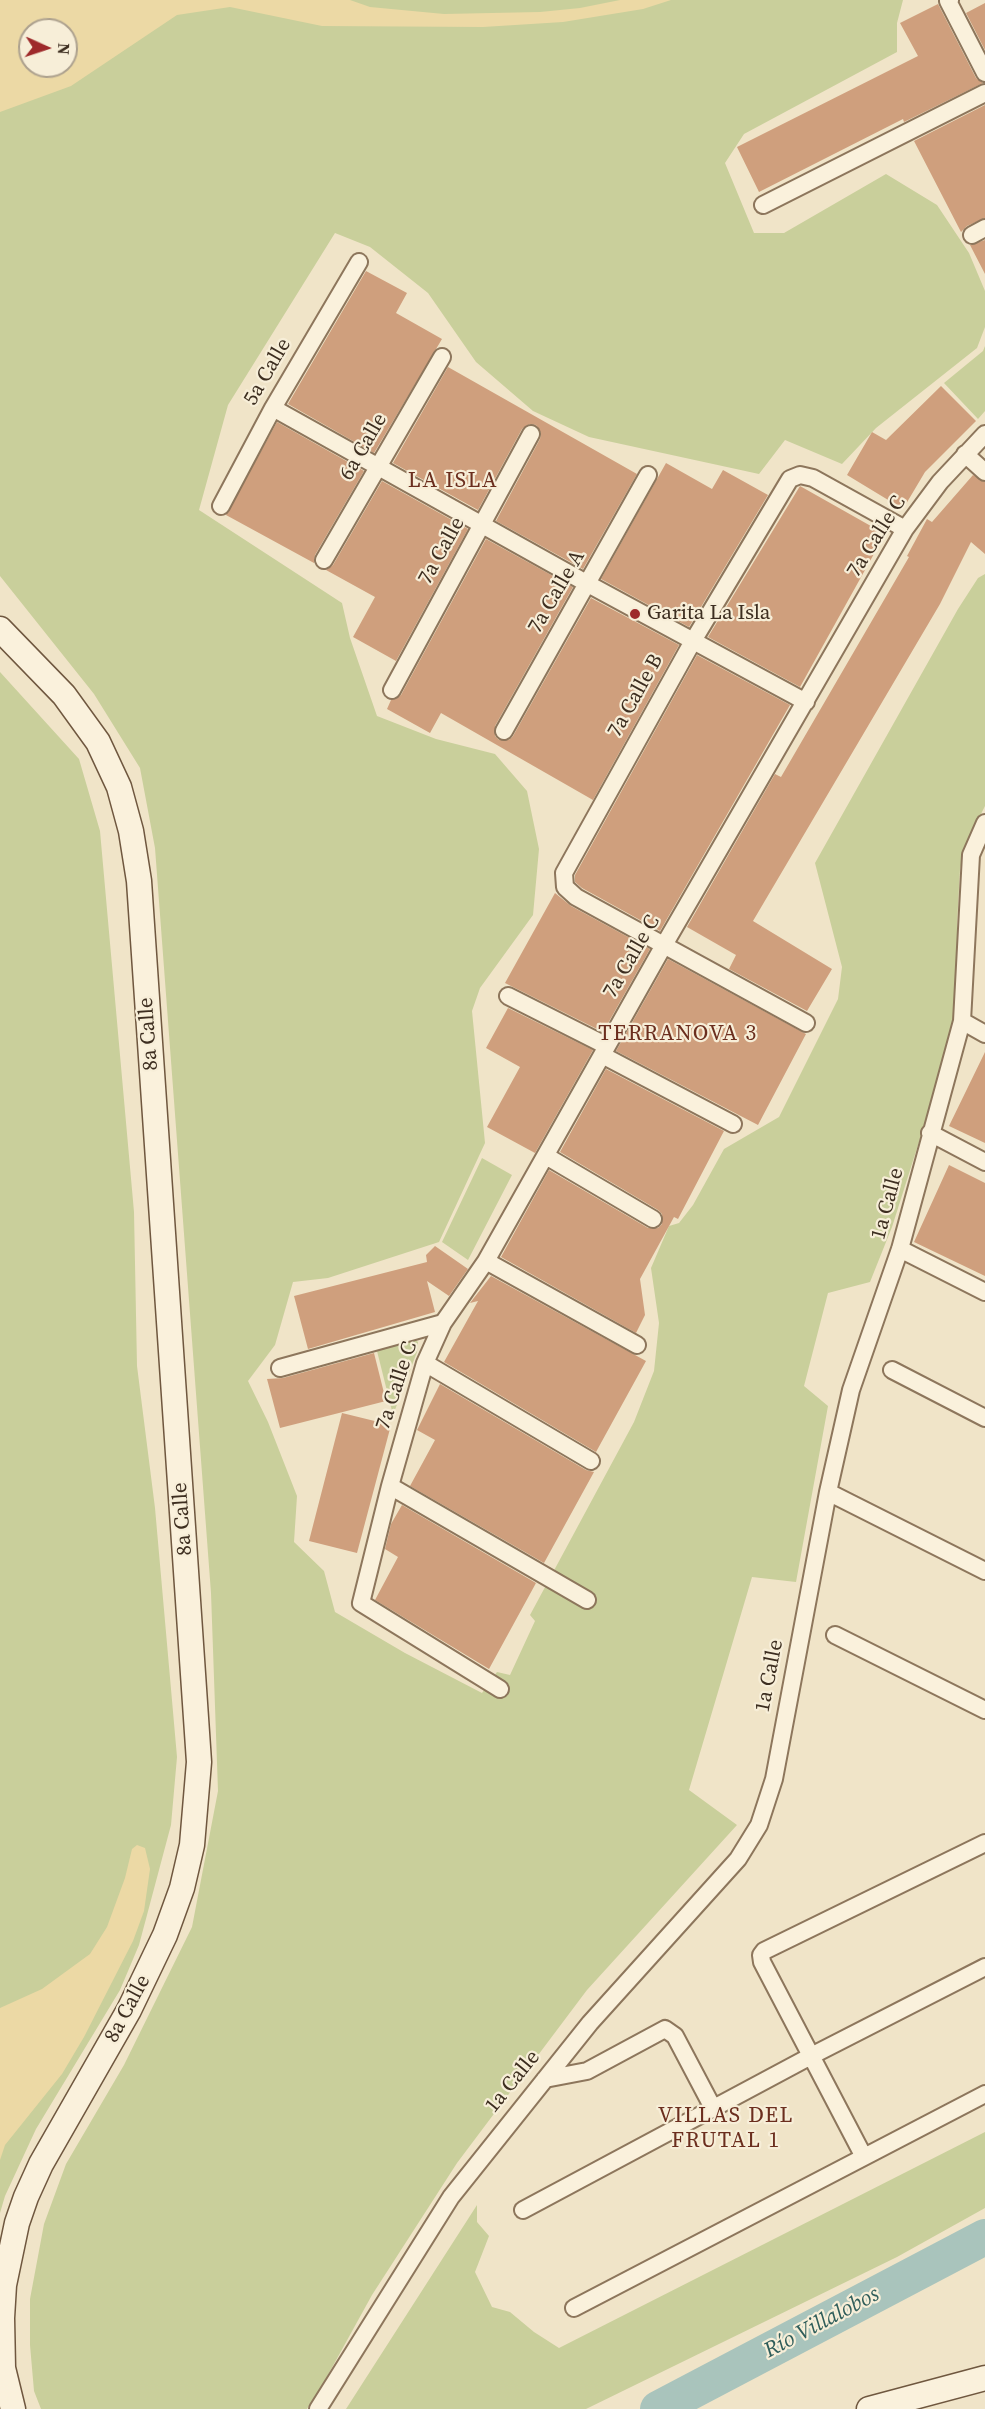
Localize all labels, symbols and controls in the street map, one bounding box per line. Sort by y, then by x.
north arrow [18,18,78,78]
text: N [53,42,75,55]
street label: 5a Calle [239,334,297,410]
street label: 6a Calle [335,409,393,485]
district label: LA ISLA [408,468,498,494]
street label: 7a Calle C [842,492,912,582]
street label: 7a Calle [413,513,471,589]
street label: 7a Calle A [523,546,591,638]
place label: Garita La Isla [647,601,771,627]
marker: Garita La Isla [628,607,642,621]
street label: 7a Calle B [603,650,669,742]
street label: 7a Calle C [598,911,666,1003]
street label: 8a Calle [134,997,164,1071]
district label: TERRANOVA 3 [598,1021,758,1047]
street label: 1a Calle [866,1165,910,1243]
street label: 7a Calle C [371,1339,423,1433]
street label: 8a Calle [168,1482,198,1556]
street label: 1a Calle [751,1638,789,1714]
street label: 8a Calle [100,1971,156,2047]
street label: 1a Calle [480,2046,546,2118]
district label: VILLAS DEL FRUTAL 1 [658,2103,794,2154]
water label: Río Villalobos [760,2282,884,2364]

